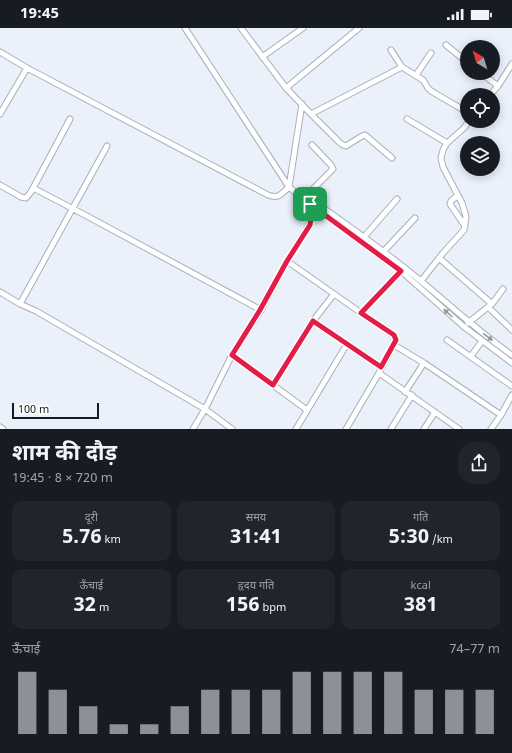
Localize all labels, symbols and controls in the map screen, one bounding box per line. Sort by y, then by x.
text: 19:45 [20,5,59,24]
north arrow [460,40,500,80]
map controls [460,40,500,176]
button: locate [460,88,500,128]
button: layers [460,136,500,176]
pin [293,187,327,221]
icon: arrive [299,193,321,215]
one-way arrow [443,308,454,317]
one-way arrow [483,333,494,342]
scale bar [12,401,99,420]
text: 100 m [18,403,49,417]
text: शाम की दौड़ [12,440,117,469]
button: share [458,442,500,484]
text: 19:45 · 8 × 720 m [12,470,113,487]
text: दूरी [85,511,98,525]
text: समय [246,511,266,525]
text: गति [413,511,428,525]
text: 5.76 [62,525,102,551]
text: 31:41 [230,525,282,551]
text: 5:30 [389,525,429,551]
text: km [102,533,121,547]
text: /km [429,533,453,547]
text: ऊँचाई [79,579,103,593]
text: हृदय गति [238,579,274,593]
text: kcal [411,579,431,593]
text: 32 [73,593,96,619]
text: 156 [226,593,260,619]
text: 381 [404,593,438,619]
text: m [96,601,109,615]
text: bpm [260,601,286,615]
text: ऊँचाई [12,641,40,658]
text: 74–77 m [449,641,500,658]

